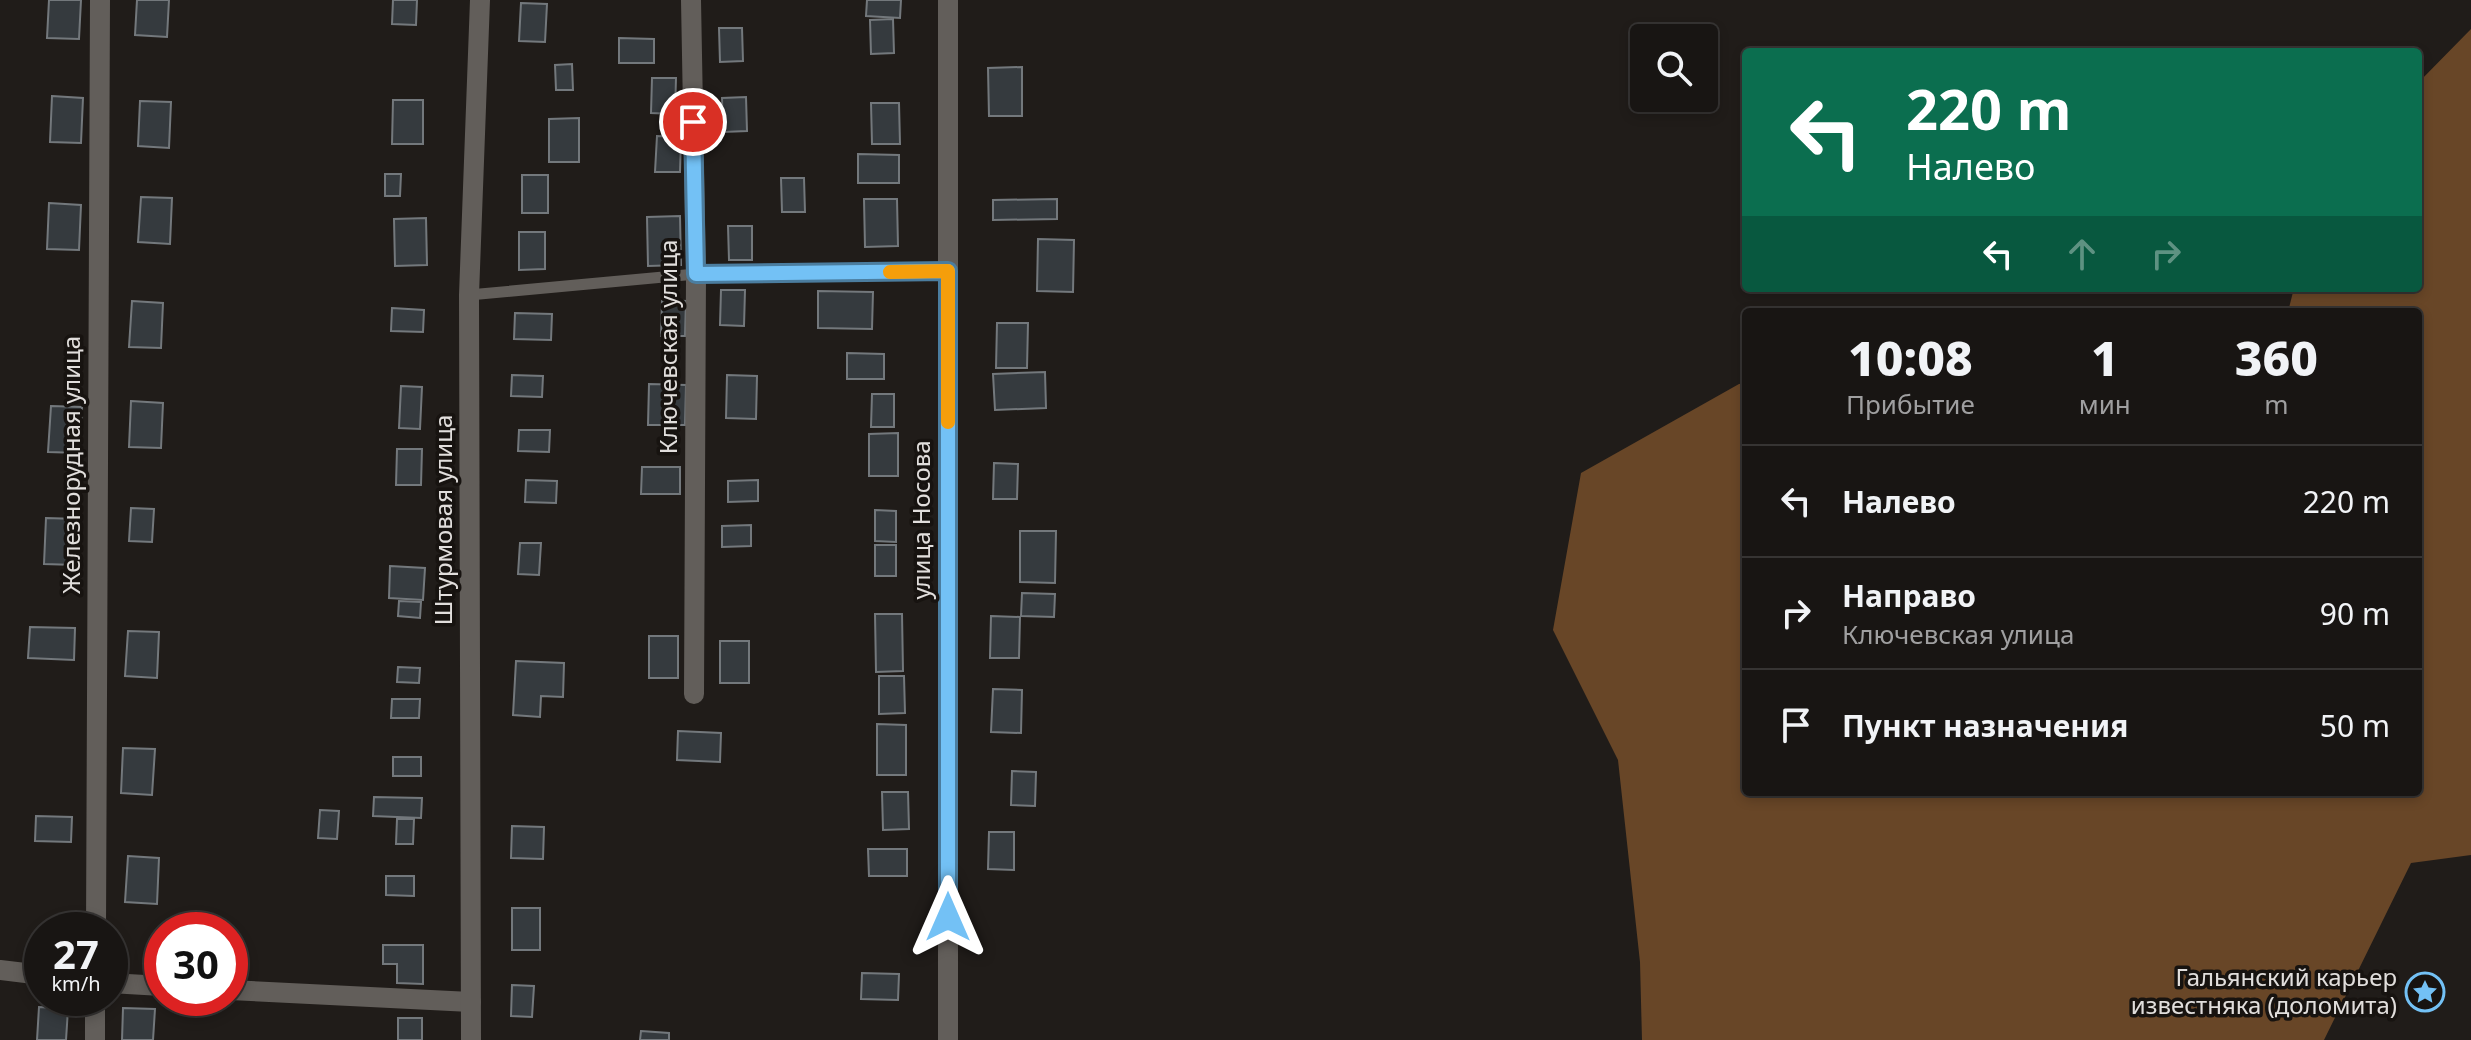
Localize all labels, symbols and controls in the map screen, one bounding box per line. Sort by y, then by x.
map controls [1630,24,1718,112]
button: search [1630,24,1718,112]
text: 220 m [1906,70,2071,146]
icon: left [1774,80,1878,184]
pin [659,88,727,156]
icon: arrive [671,100,715,144]
text: Налево [1906,142,2035,191]
icon: left [1976,232,2020,276]
icon: ahead [2060,232,2104,276]
icon: right [2144,232,2188,276]
street label: Ключевская улица [651,240,684,454]
text: 10:08 [1848,325,1973,390]
text: 1 [2091,325,2119,390]
text: 360 [2235,325,2318,390]
street label: Железнорудная улица [54,336,87,594]
text: Прибытие [1846,386,1975,422]
text: мин [2079,386,2131,422]
text: m [2264,386,2289,422]
street label: Штурмовая улица [426,415,459,625]
street label: улица Носова [904,440,937,600]
icon: left [1774,479,1818,523]
text: Налево [1842,481,1956,522]
text: 220 m [2303,481,2390,522]
text: Направо [1842,575,1976,616]
icon: right [1774,591,1818,635]
text: 90 m [2320,593,2390,634]
text: Ключевская улица [1842,616,2074,652]
icon: arrive [1774,703,1818,747]
text: Пункт назначения [1842,705,2128,746]
text: 50 m [2320,705,2390,746]
position arrow [906,875,990,959]
speed limit sign: 30 [144,912,248,1016]
text: 27 [53,926,99,981]
place label: Гальянский карьер известняка (доломита) [2131,960,2397,1021]
text: km/h [51,970,101,997]
place icon: Гальянский карьер известняка (доломита) [2404,971,2446,1013]

